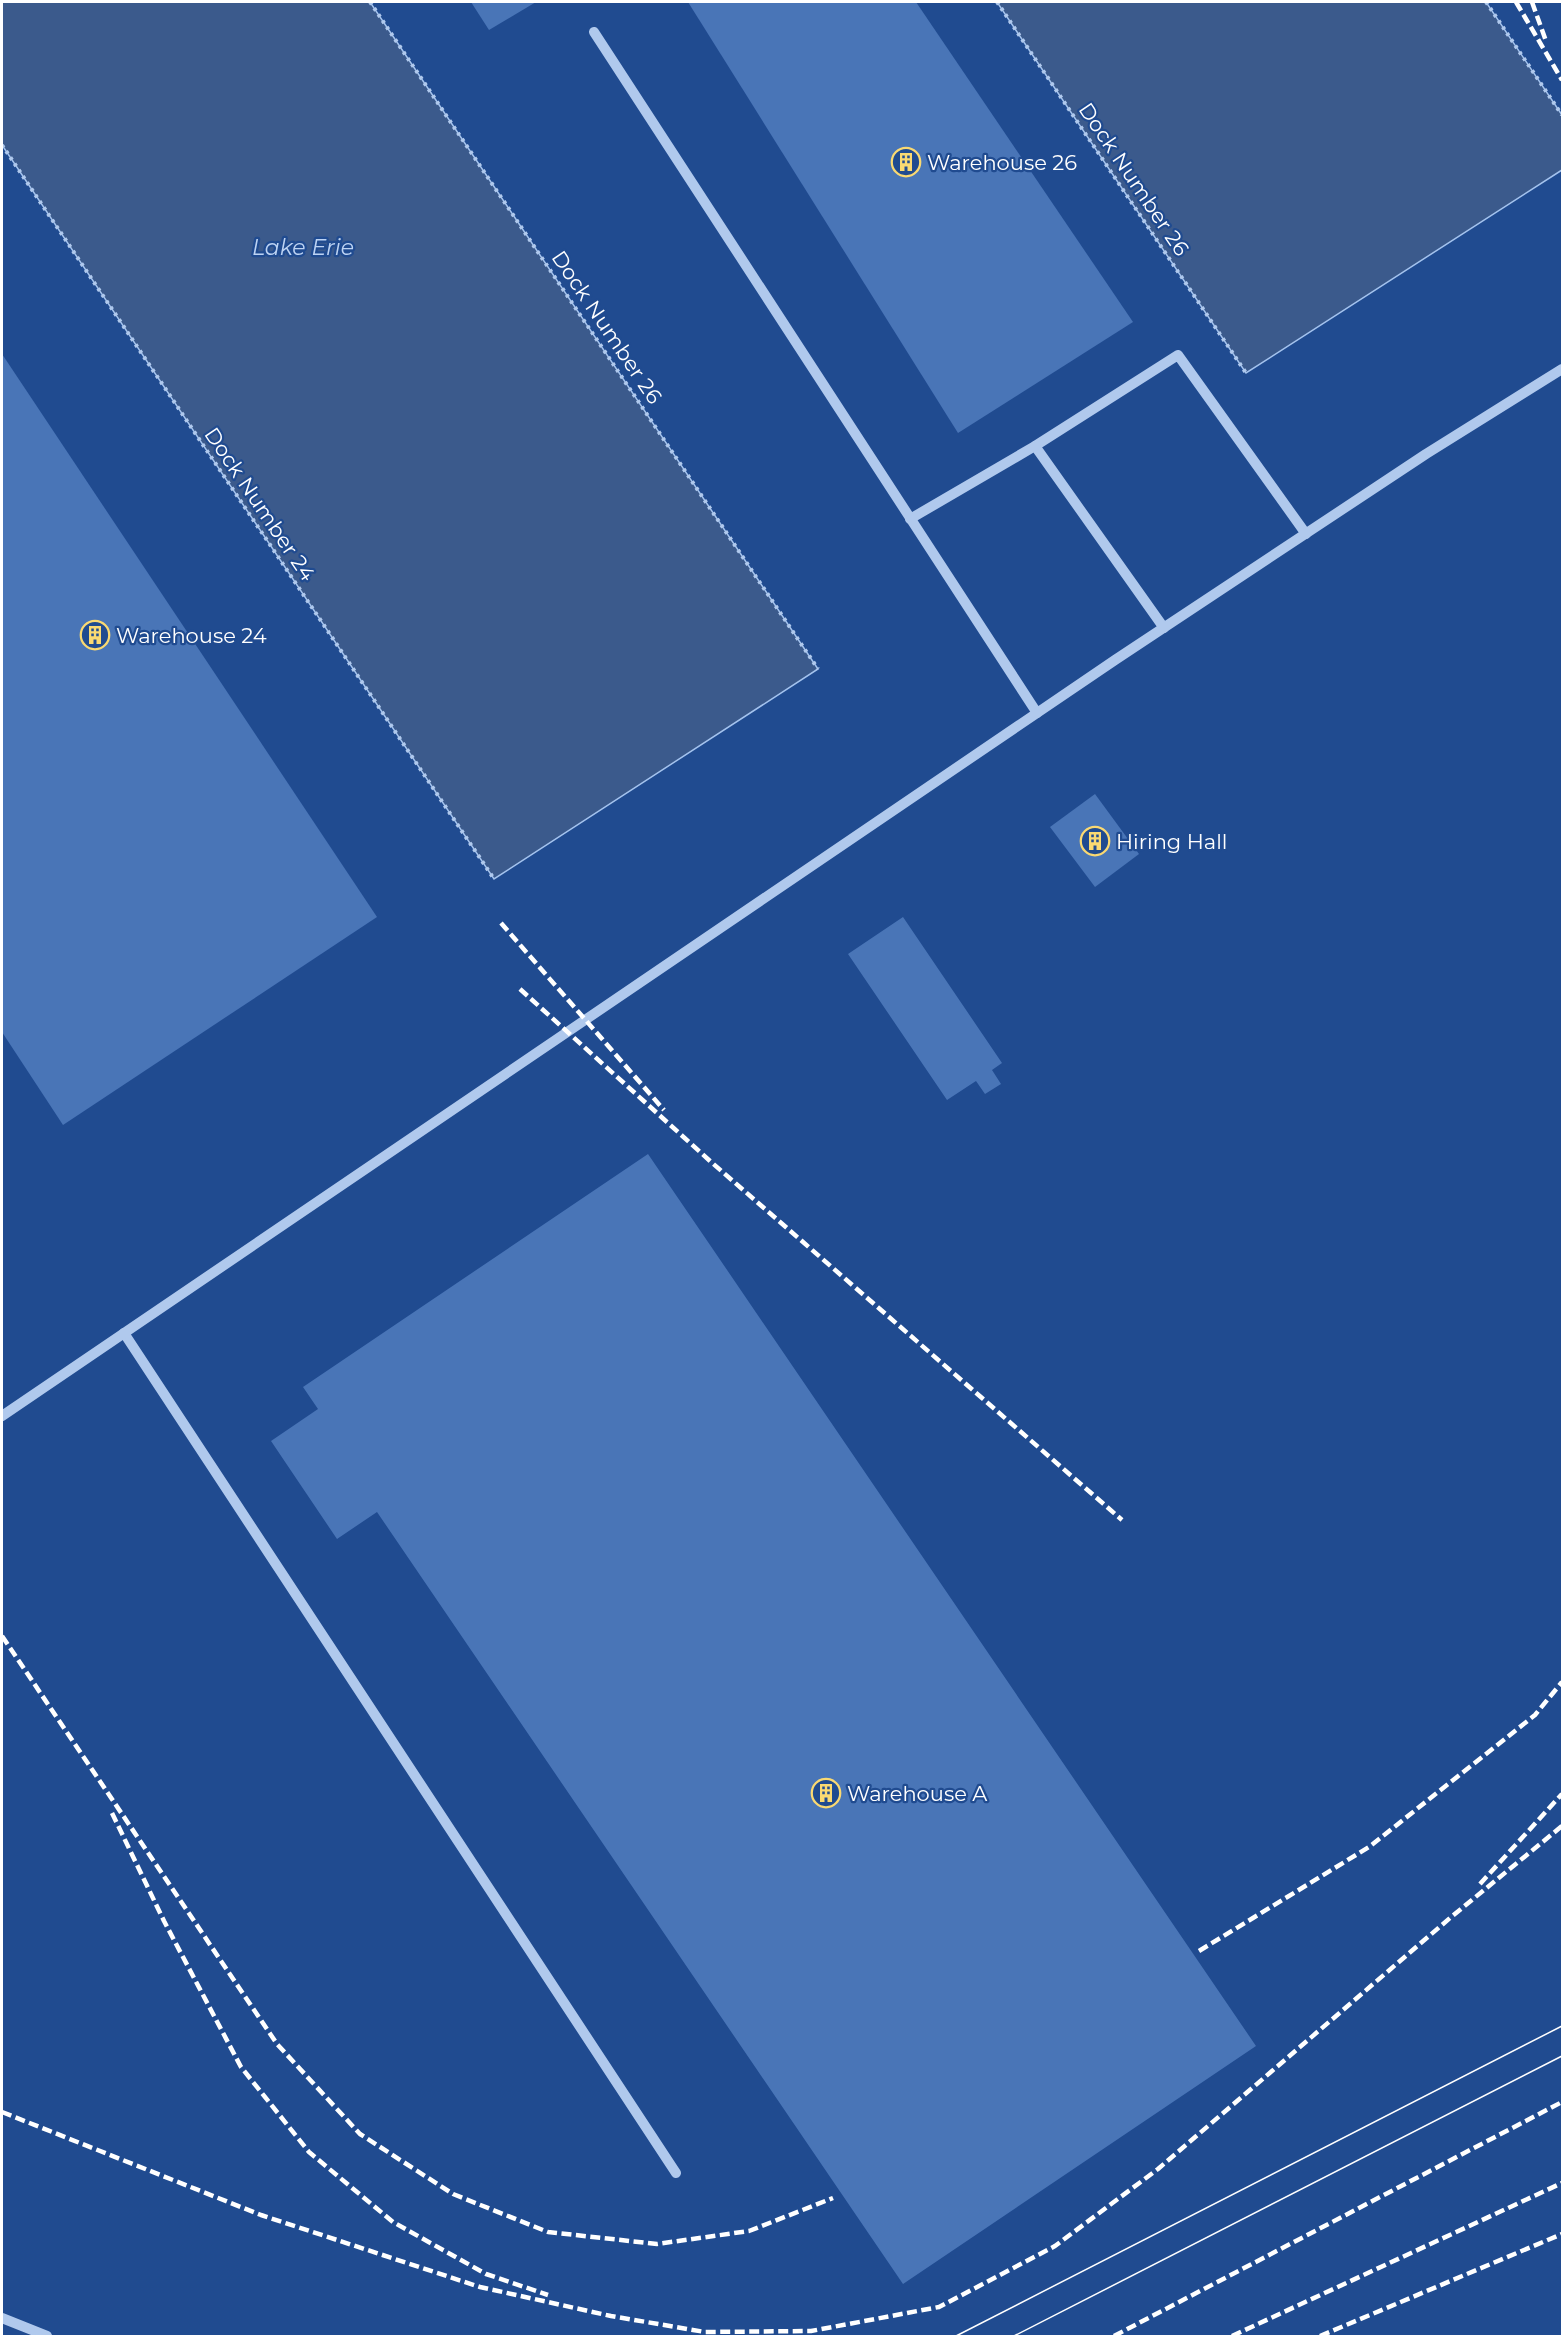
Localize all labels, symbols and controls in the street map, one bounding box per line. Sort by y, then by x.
street label: Dock Number 26 [1074,98,1195,260]
building icon: Warehouse 26 [890,146,922,178]
place label: Warehouse 26 [927,150,1077,175]
water label: Lake Erie [252,234,354,261]
street label: Dock Number 26 [547,246,668,408]
street label: Dock Number 24 [199,422,321,586]
building icon: Warehouse 24 [79,619,111,651]
place label: Warehouse 24 [116,623,267,648]
building icon: Hiring Hall [1079,825,1111,857]
place label: Hiring Hall [1116,829,1227,854]
building icon: Warehouse A [810,1777,842,1809]
place label: Warehouse A [847,1781,988,1806]

